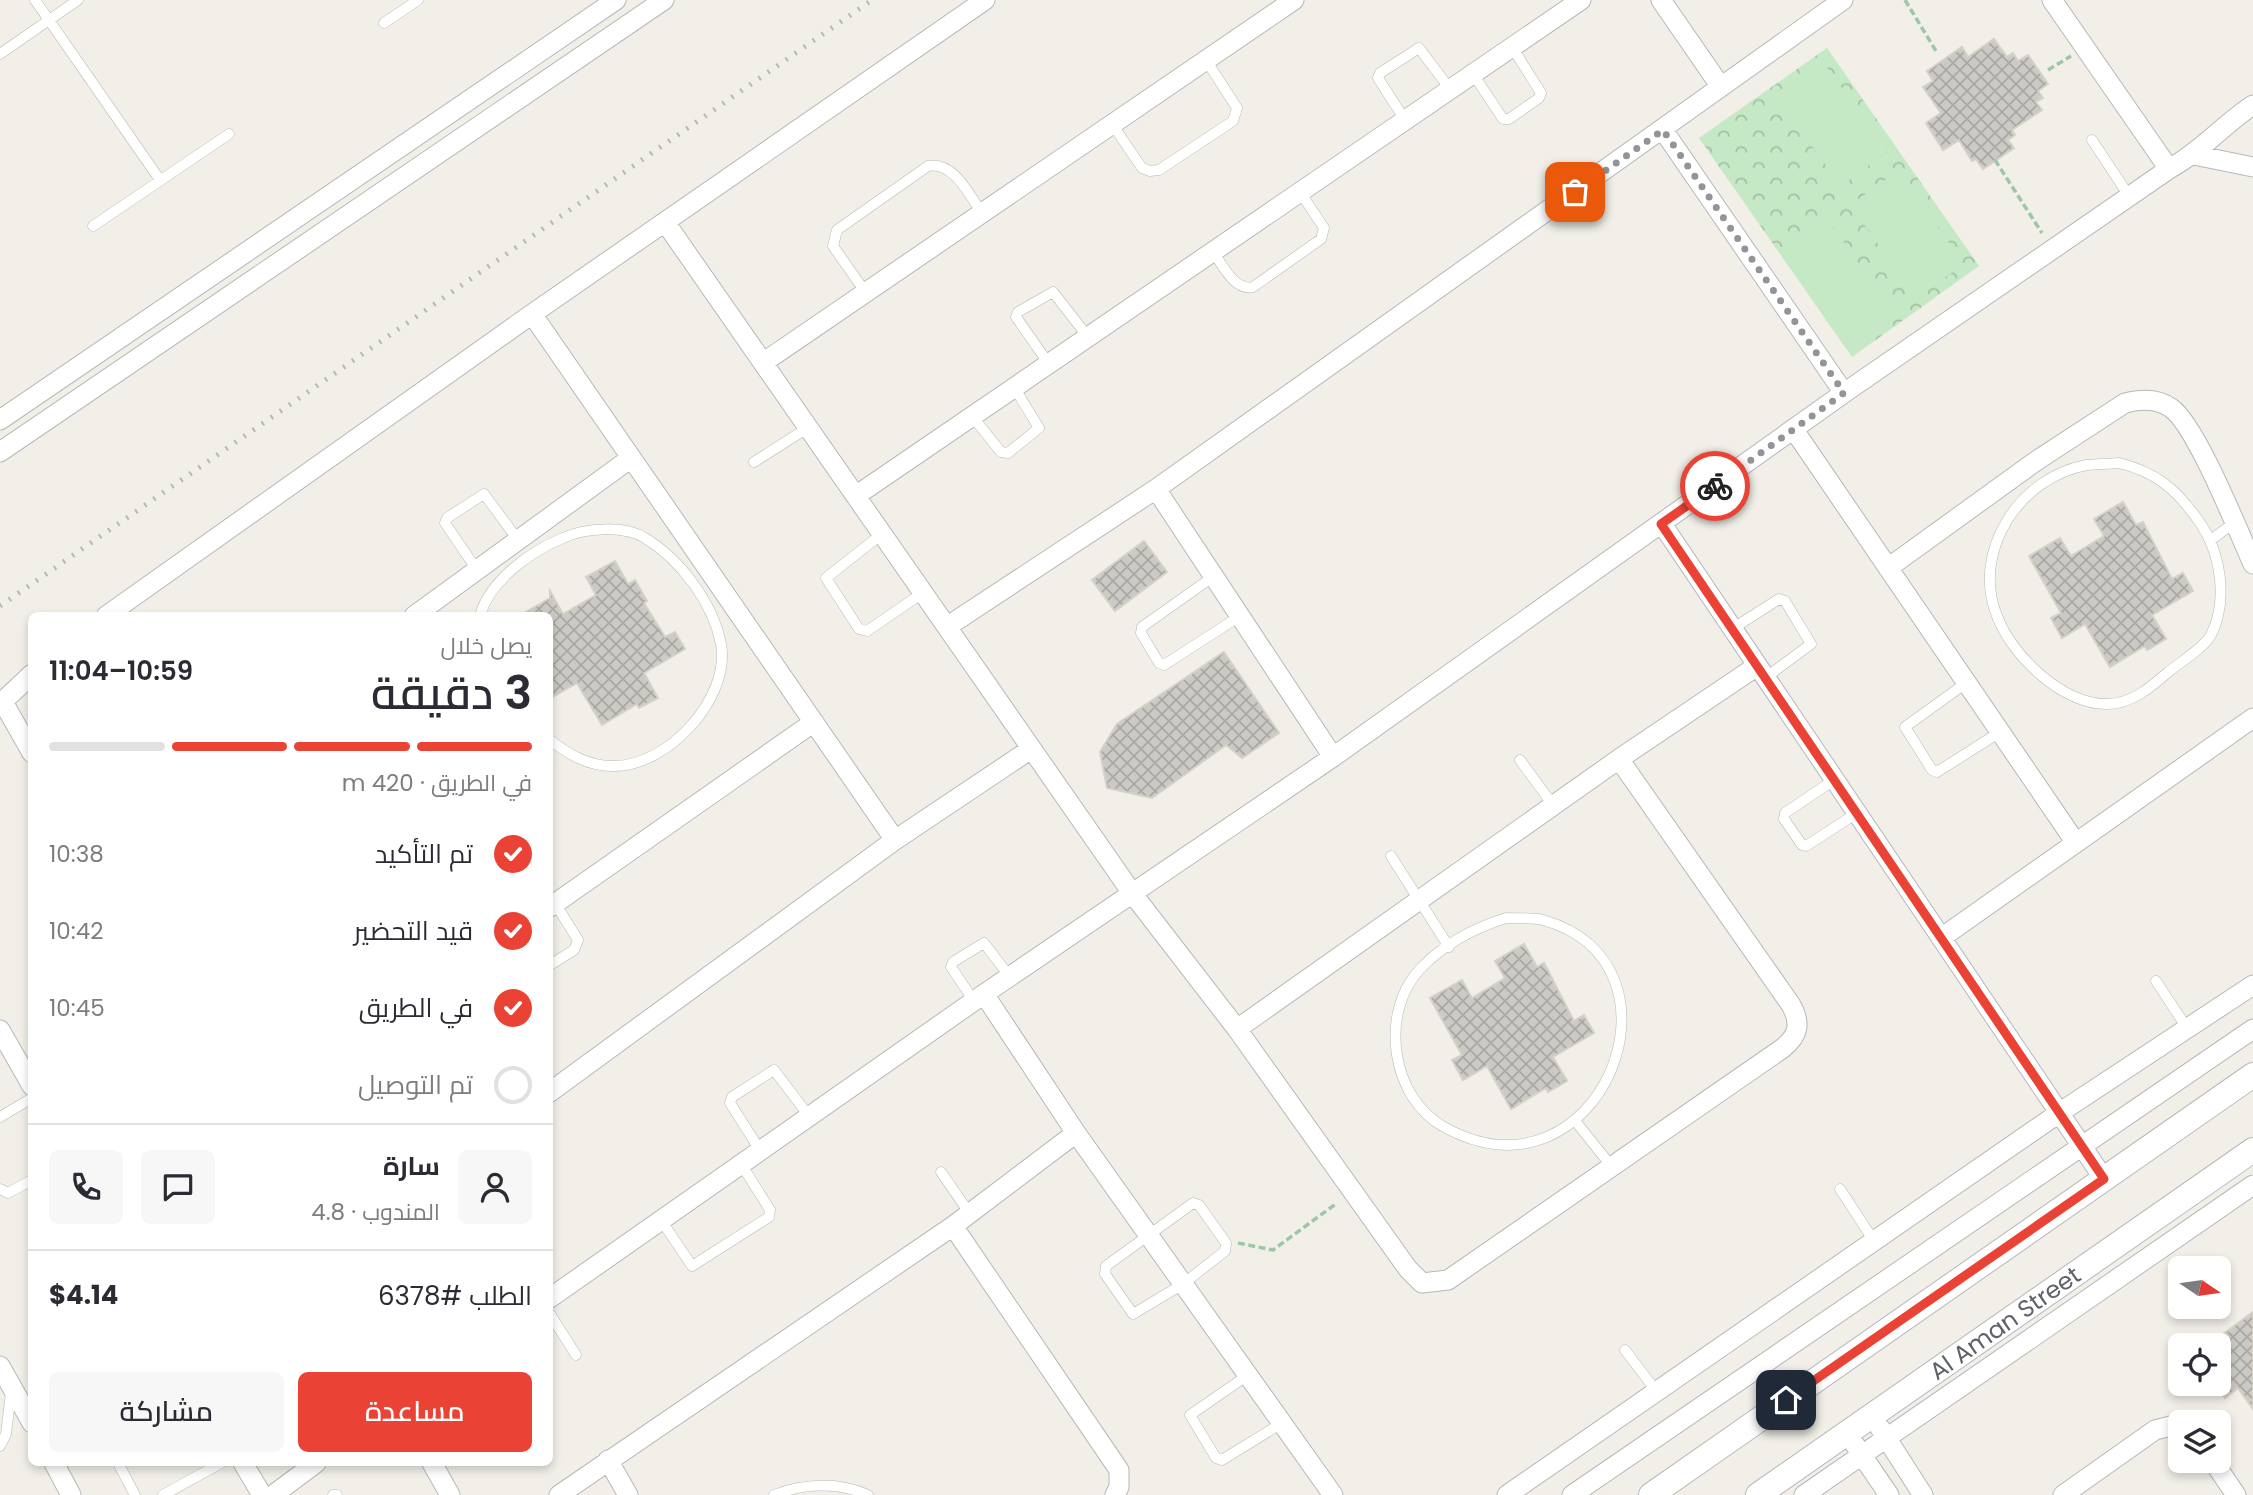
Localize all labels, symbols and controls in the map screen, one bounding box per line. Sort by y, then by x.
pin [1545,162,1605,222]
icon: bag [1556,173,1594,211]
courier [1680,451,1750,521]
icon: bike [1696,467,1734,505]
text: يصل خلال [441,630,532,662]
text: 10:59–11:04 [49,653,193,689]
text: 3 دقيقة [371,661,532,725]
text: في الطريق · 420 m [342,767,532,799]
icon: check [494,835,532,873]
text: تم التأكيد [375,836,473,872]
text: 10:38 [49,838,104,870]
icon: check [494,912,532,950]
text: قيد التحضير [354,913,473,949]
text: 10:42 [49,915,103,947]
icon: check [494,989,532,1027]
text: في الطريق [359,990,473,1026]
text: 10:45 [49,992,105,1024]
text: تم التوصيل [358,1067,473,1103]
text: سارة [383,1148,440,1184]
button: phone [49,1150,123,1224]
button: chat [141,1150,215,1224]
button: person [458,1150,532,1224]
text: المندوب · 4.8 [311,1196,440,1228]
north arrow [2168,1256,2231,1320]
map controls [2168,1256,2231,1473]
street label: Al Aman Street [1923,1259,2087,1387]
text: $4.14 [49,1277,118,1313]
text: الطلب #6378 [378,1278,532,1314]
button: locate [2168,1333,2231,1396]
pin [1756,1370,1816,1430]
button: مشاركة [49,1372,284,1452]
button: مساعدة [298,1372,532,1452]
icon: home [1767,1381,1805,1419]
button: layers [2168,1410,2231,1473]

